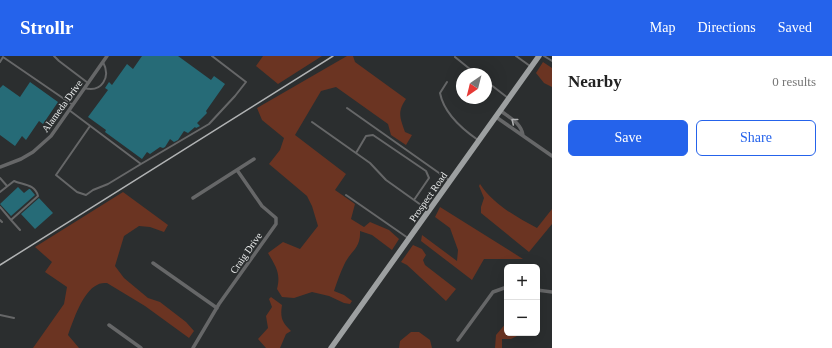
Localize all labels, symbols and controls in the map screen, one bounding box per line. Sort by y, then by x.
text: Strollr [20,17,73,38]
text: Map [650,20,675,35]
text: Directions [697,20,756,35]
text: Saved [778,20,812,35]
north arrow [456,68,492,104]
text: Nearby [568,72,622,91]
text: 0 results [772,74,816,89]
street label: Alameda Drive [40,77,85,134]
one-way arrow [512,119,519,126]
button: Save [568,120,688,156]
button: Share [696,120,816,156]
street label: Prospect Road [407,170,449,224]
street label: Craig Drive [228,230,264,276]
map controls [504,264,540,336]
button: + [504,264,540,300]
button: − [504,300,540,336]

